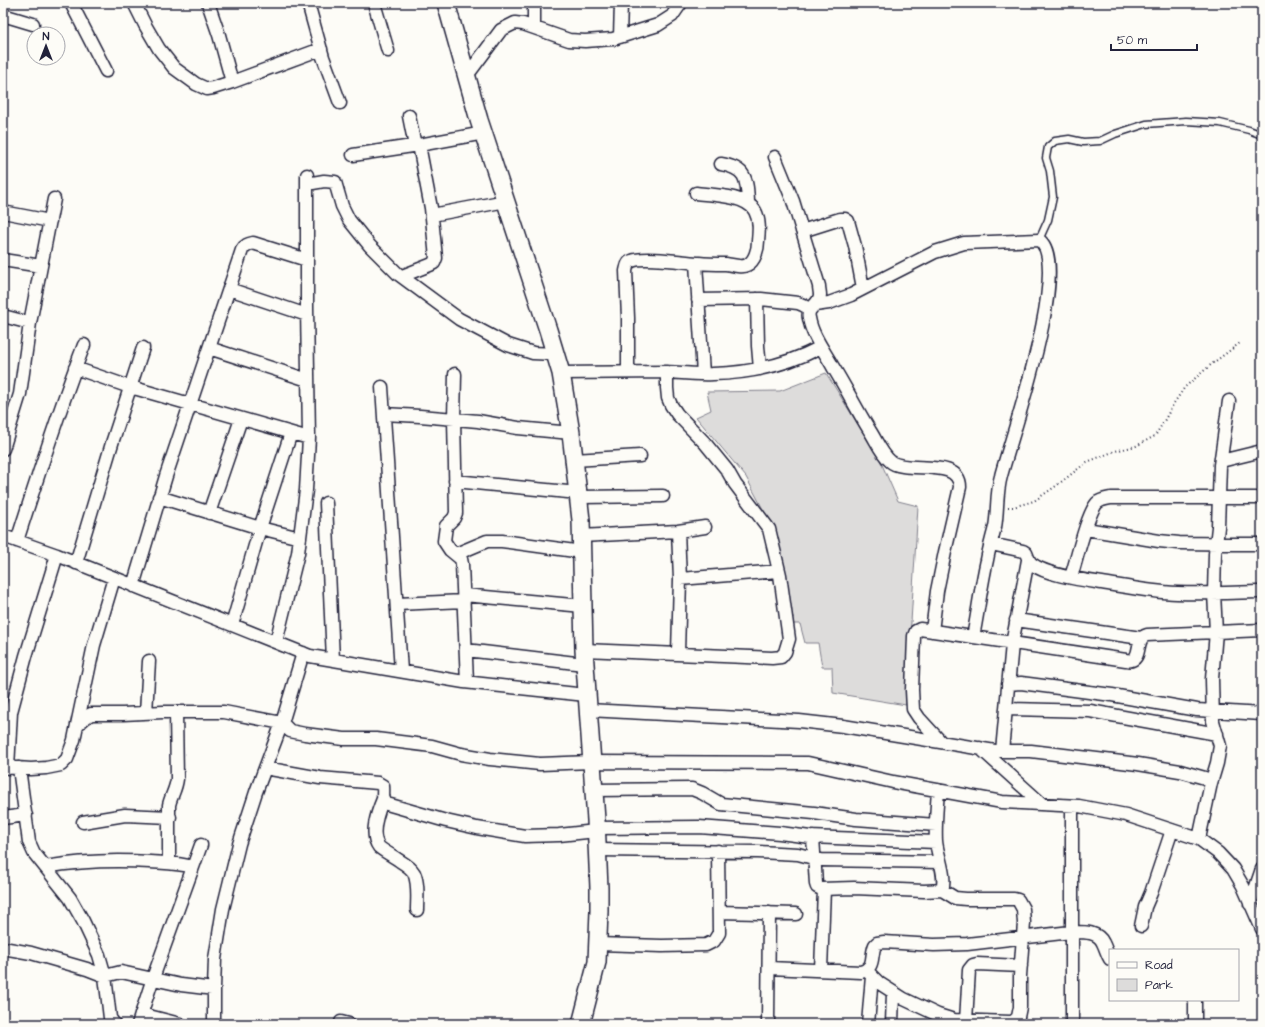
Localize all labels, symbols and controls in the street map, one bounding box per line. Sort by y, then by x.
north arrow [26,26,66,66]
scale bar [1111,26,1197,52]
text: N [43,29,50,44]
text: 50 m [1117,32,1148,49]
legend [1109,949,1239,1001]
text: Road [1145,957,1173,974]
text: Park [1145,977,1173,994]

